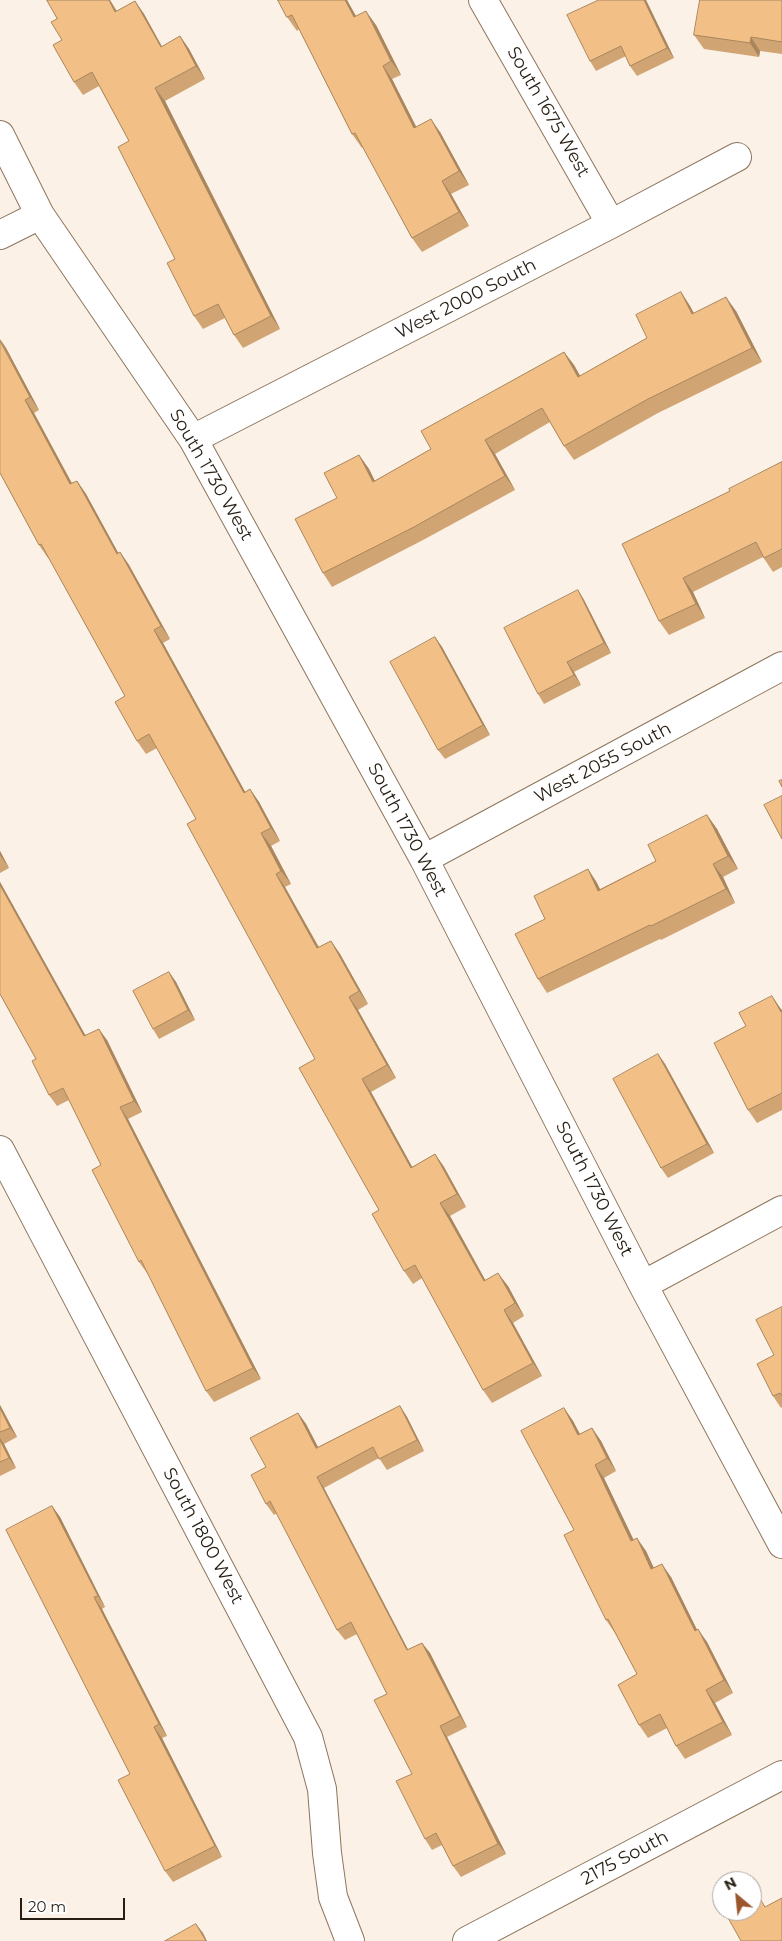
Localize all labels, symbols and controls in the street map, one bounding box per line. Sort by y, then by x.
street label: South 1675 West [502,43,594,181]
street label: West 2000 South [392,254,540,344]
street label: South 1730 West [165,405,257,545]
street label: West 2055 South [531,718,675,808]
street label: South 1730 West [363,759,451,901]
street label: South 1730 West [551,1118,637,1260]
street label: South 1800 West [158,1464,248,1608]
street label: 2175 South [578,1826,672,1890]
north arrow [712,1871,762,1921]
text: N [721,1873,740,1894]
scale bar [22,1888,128,1920]
text: 20 m [28,1897,66,1916]

